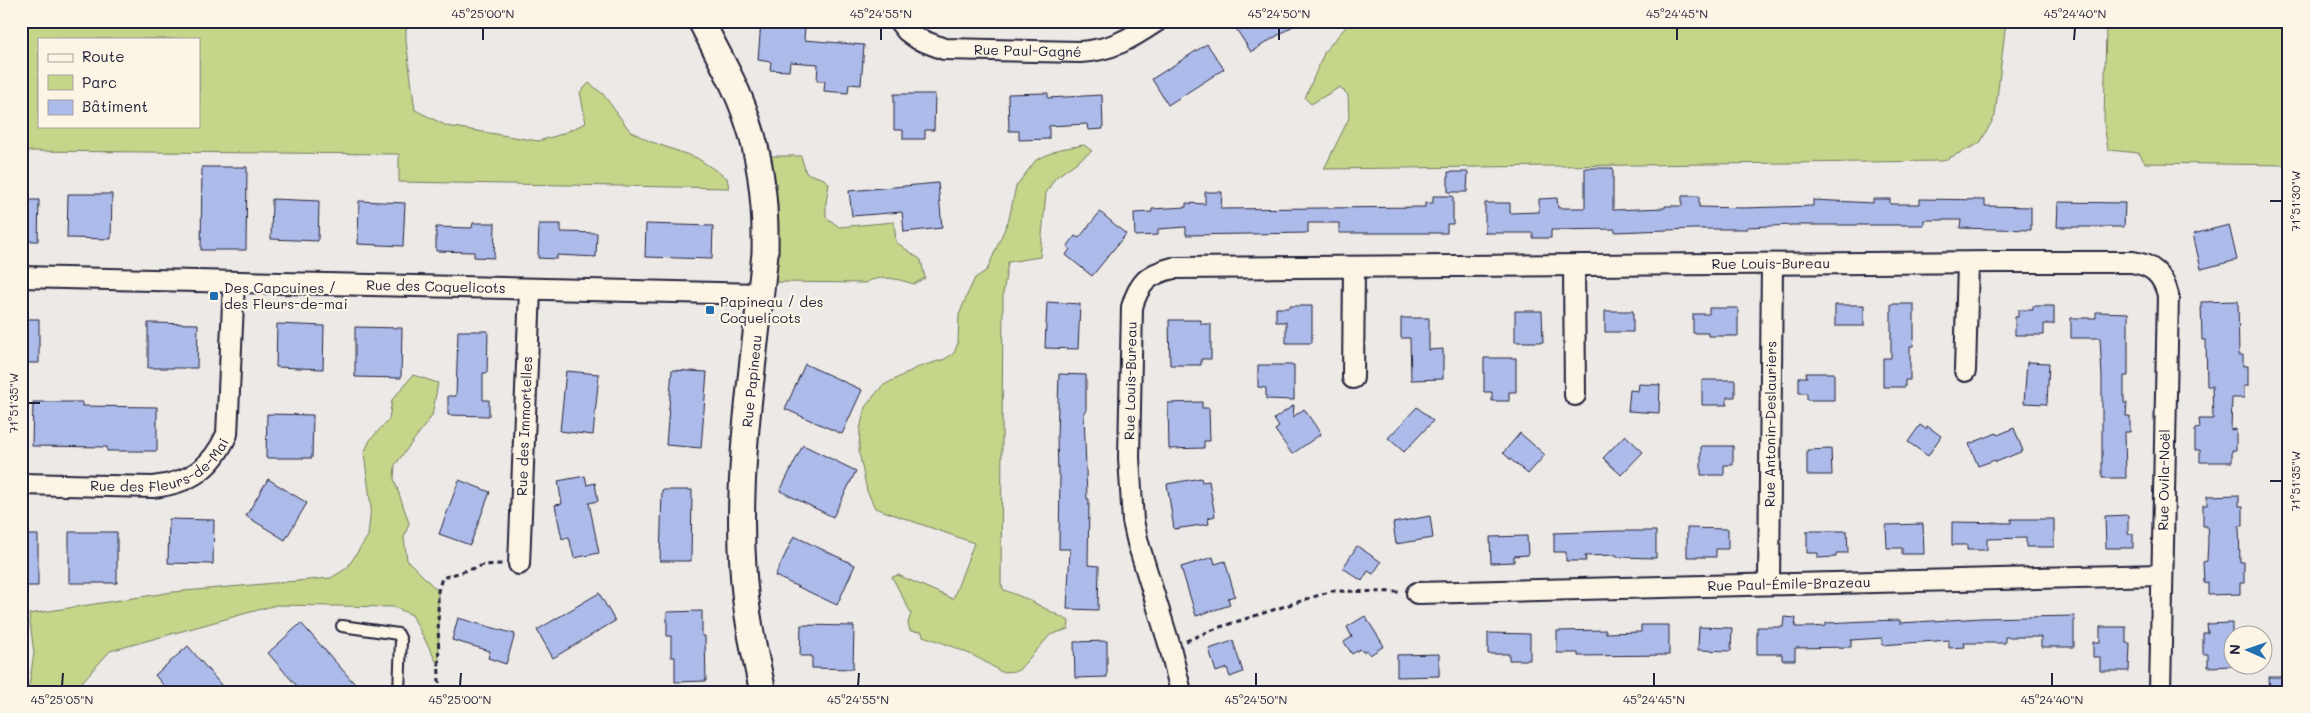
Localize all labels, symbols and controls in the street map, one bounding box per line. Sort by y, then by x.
text: 45°25'00"N [452,5,514,21]
text: 45°24'55"N [850,5,912,21]
text: 45°24'50"N [1248,5,1310,21]
text: 45°24'45"N [1646,5,1708,21]
text: 45°24'40"N [2044,5,2106,21]
legend [38,38,200,128]
street label: Rue Paul-Gagné [974,40,1082,61]
text: Route [82,46,125,66]
text: Parc [82,72,117,92]
text: Bâtiment [82,96,148,116]
text: 71°51'30"W [2287,171,2303,231]
street label: Rue Louis-Bureau [1711,253,1830,273]
street label: Rue des Coquelicots [366,275,506,297]
place label: Des Capcuines / des Fleurs-de-mai [224,278,348,313]
marker: Des Capcuines / des Fleurs-de-mai [208,290,220,302]
place label: Papineau / des Coquelicots [720,292,824,327]
marker: Papineau / des Coquelicots [704,304,716,316]
street label: Rue Louis-Bureau [1119,321,1141,440]
street label: Rue Papineau [737,334,766,428]
street label: Rue Antonin-Deslauriers [1760,341,1780,507]
street label: Rue des Immortelles [512,356,536,496]
text: 71°51'35"W [5,373,21,433]
street label: Rue Ovila-Noël [2153,429,2174,531]
street label: Rue des Fleurs-de-Mai [90,434,233,496]
text: 71°51'35"W [2287,451,2303,511]
street label: Rue Paul-Émile-Brazeau [1707,572,1871,595]
north arrow [2222,626,2272,676]
text: N [2225,644,2244,655]
text: 45°25'05"N [31,691,93,707]
text: 45°25'00"N [429,691,491,707]
text: 45°24'55"N [827,691,889,707]
text: 45°24'50"N [1225,691,1287,707]
text: 45°24'45"N [1623,691,1685,707]
text: 45°24'40"N [2021,691,2083,707]

